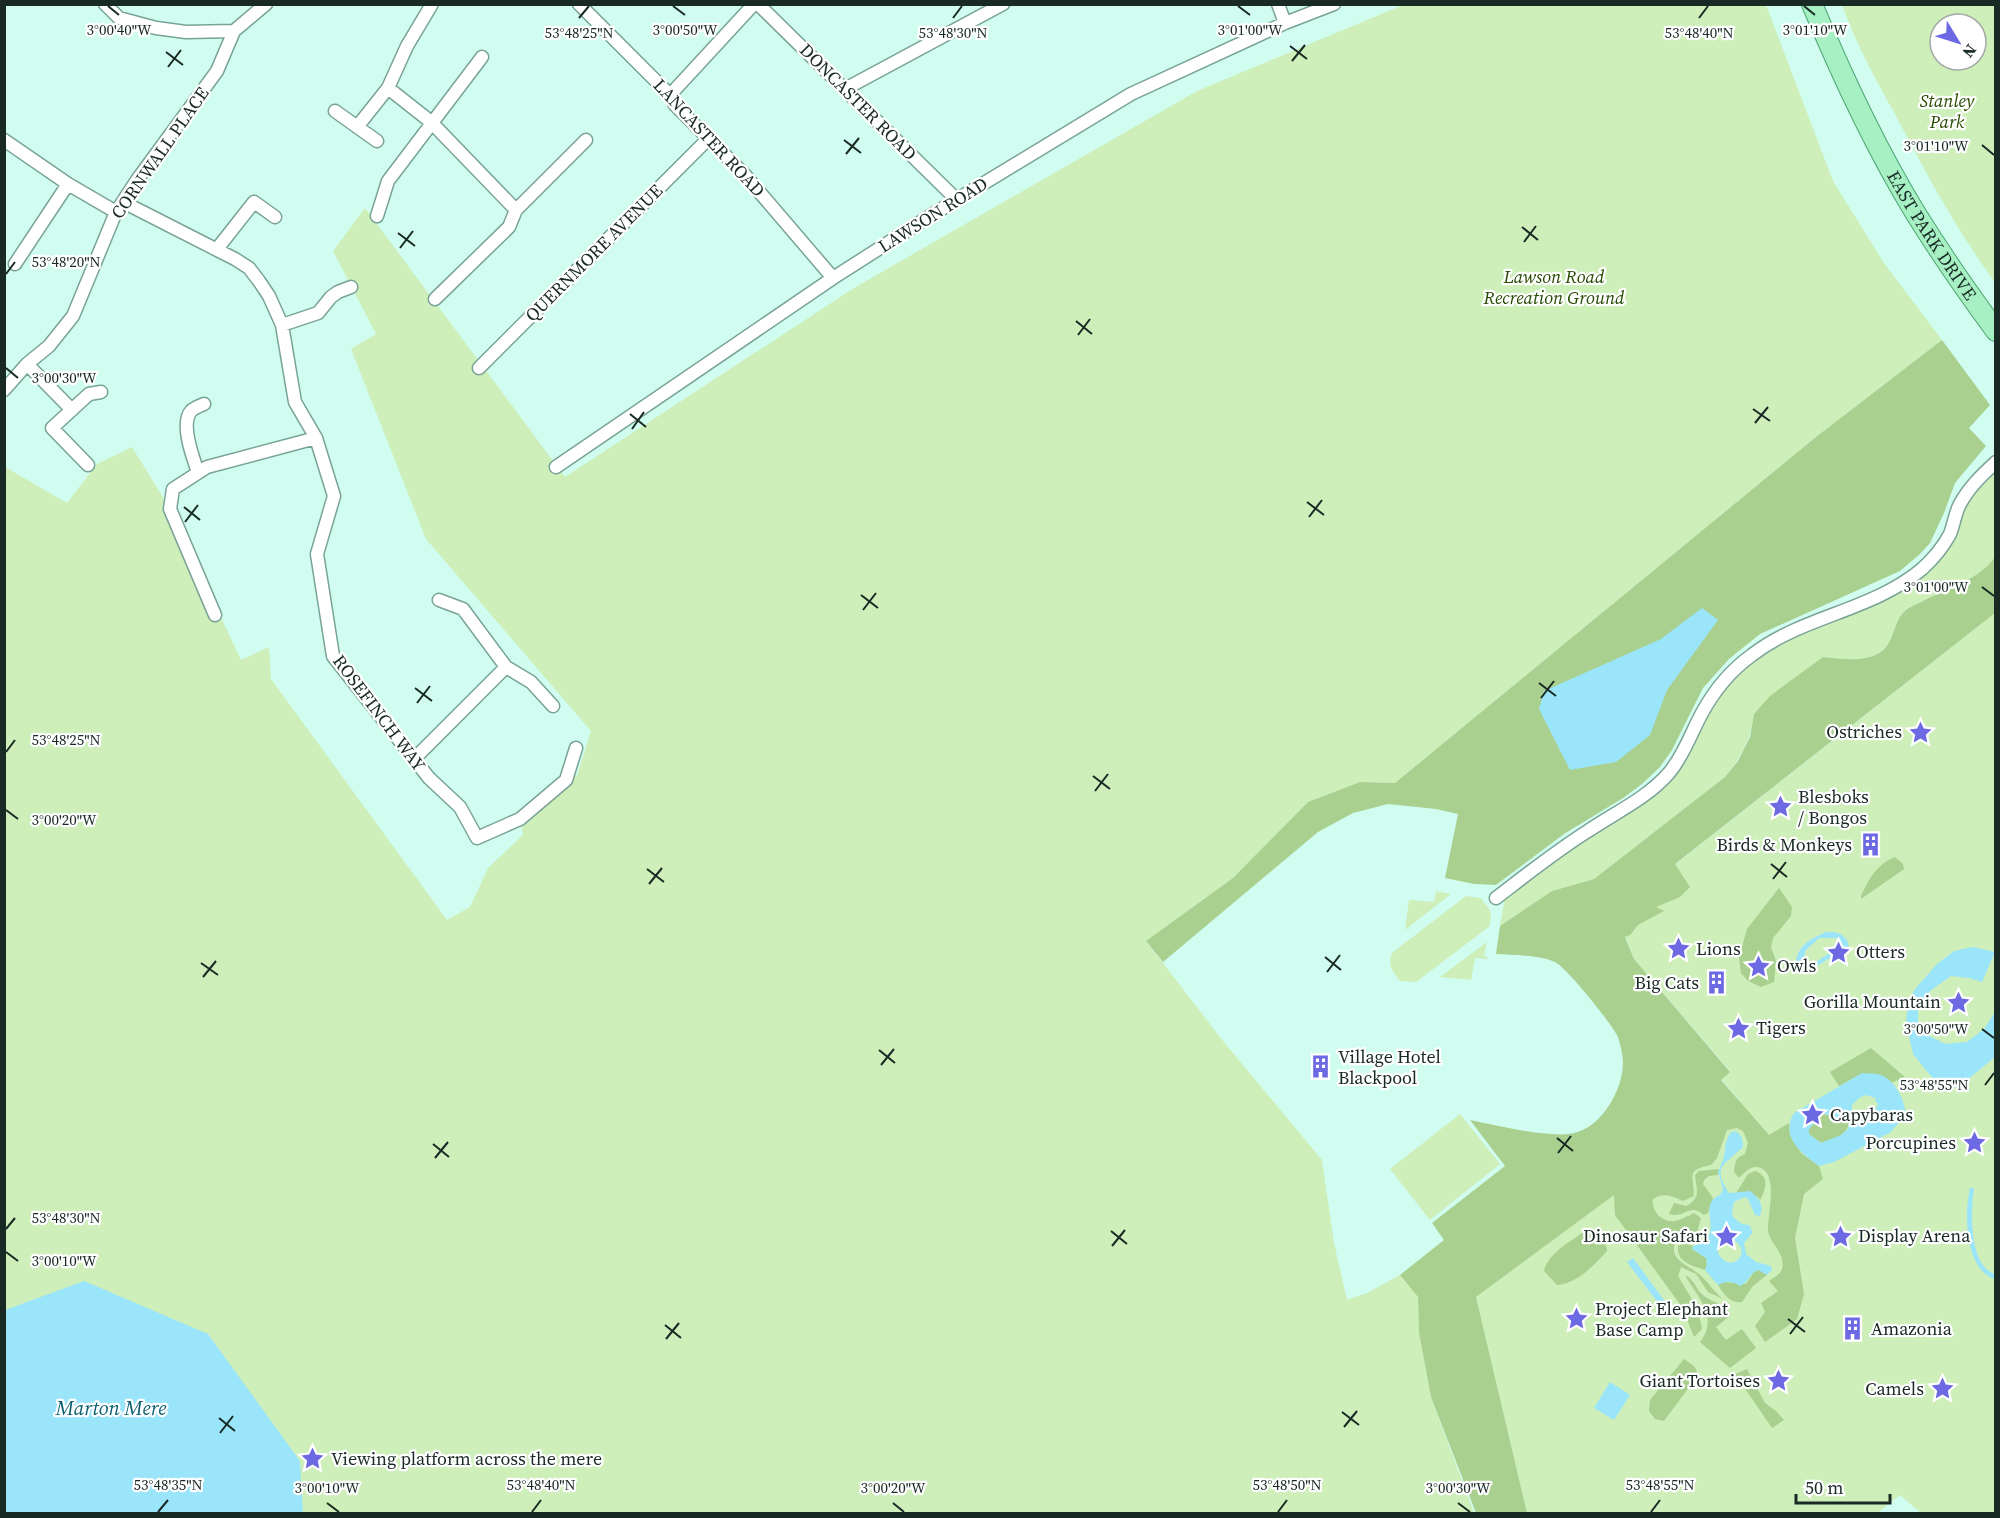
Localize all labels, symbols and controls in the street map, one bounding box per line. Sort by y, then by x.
north arrow [1928,12,1988,72]
text: 3°00'40"W [87,19,152,40]
text: 3°00'50"W [653,19,718,40]
text: 3°01'00"W [1218,19,1283,40]
text: 3°01'10"W [1783,19,1848,40]
text: 53°48'25"N [544,22,614,43]
text: 53°48'30"N [918,22,988,43]
text: 53°48'40"N [1664,22,1734,43]
street label: DONCASTER ROAD [794,38,922,166]
text: N [1957,40,1982,63]
street label: LANCASTER ROAD [648,73,771,202]
street label: CORNWALL PLACE [105,82,215,224]
park label: Stanley Park [1920,88,1975,134]
text: 3°01'10"W [1904,135,1969,156]
street label: EAST PARK DRIVE [1881,166,1983,305]
street label: LAWSON ROAD [873,171,992,258]
street label: QUERNMORE AVENUE [519,178,668,327]
text: 53°48'20"N [31,251,101,272]
park label: Lawson Road Recreation Ground [1482,264,1625,310]
text: 3°00'30"W [32,367,97,388]
text: 3°01'00"W [1904,576,1969,597]
street label: ROSEFINCH WAY [327,649,432,777]
place label: Ostriches [1826,719,1902,744]
place icon: Ostriches [1907,719,1933,745]
text: 53°48'25"N [31,729,101,750]
place label: Blesboks / Bongos [1798,784,1869,830]
place icon: Blesboks / Bongos [1767,794,1793,820]
text: 3°00'20"W [32,809,97,830]
place label: Birds & Monkeys [1717,832,1852,857]
building icon: Birds & Monkeys [1857,832,1883,858]
place icon: Lions [1665,936,1691,962]
place label: Lions [1696,936,1741,961]
place icon: Otters [1825,939,1851,965]
place label: Otters [1856,939,1905,964]
place icon: Owls [1746,953,1772,979]
place label: Owls [1777,953,1816,978]
place label: Big Cats [1635,970,1699,995]
building icon: Big Cats [1704,970,1730,996]
place label: Gorilla Mountain [1804,989,1941,1014]
place icon: Gorilla Mountain [1946,989,1972,1015]
place icon: Tigers [1725,1015,1751,1041]
place label: Tigers [1756,1015,1806,1040]
text: 3°00'50"W [1904,1018,1969,1039]
place label: Village Hotel Blackpool [1338,1044,1441,1090]
building icon: Village Hotel Blackpool [1307,1054,1333,1080]
text: 53°48'55"N [1899,1074,1969,1095]
place icon: Capybaras [1799,1102,1825,1128]
place label: Capybaras [1830,1102,1913,1127]
place label: Porcupines [1866,1130,1956,1155]
place icon: Porcupines [1961,1130,1987,1156]
text: 53°48'30"N [31,1207,101,1228]
place label: Dinosaur Safari [1583,1223,1708,1248]
place icon: Dinosaur Safari [1713,1223,1739,1249]
place icon: Display Arena [1827,1223,1853,1249]
place label: Display Arena [1858,1223,1971,1248]
text: 3°00'10"W [32,1250,97,1271]
place label: Project Elephant Base Camp [1595,1296,1728,1342]
place icon: Project Elephant Base Camp [1564,1306,1590,1332]
building icon: Amazonia [1840,1316,1866,1342]
place label: Amazonia [1871,1316,1953,1341]
place label: Giant Tortoises [1639,1368,1760,1393]
place icon: Giant Tortoises [1765,1368,1791,1394]
place label: Camels [1865,1376,1924,1401]
place icon: Camels [1929,1376,1955,1402]
water label: Marton Mere [55,1394,166,1422]
place icon: Viewing platform across the mere [300,1446,326,1472]
place label: Viewing platform across the mere [331,1446,602,1471]
scale bar [1796,1467,1890,1505]
text: 53°48'35"N [133,1474,203,1495]
text: 53°48'40"N [506,1474,576,1495]
text: 53°48'50"N [1252,1474,1322,1495]
text: 53°48'55"N [1625,1474,1695,1495]
text: 50 m [1805,1475,1843,1500]
text: 3°00'10"W [295,1477,360,1498]
text: 3°00'20"W [861,1477,926,1498]
text: 3°00'30"W [1426,1477,1491,1498]

